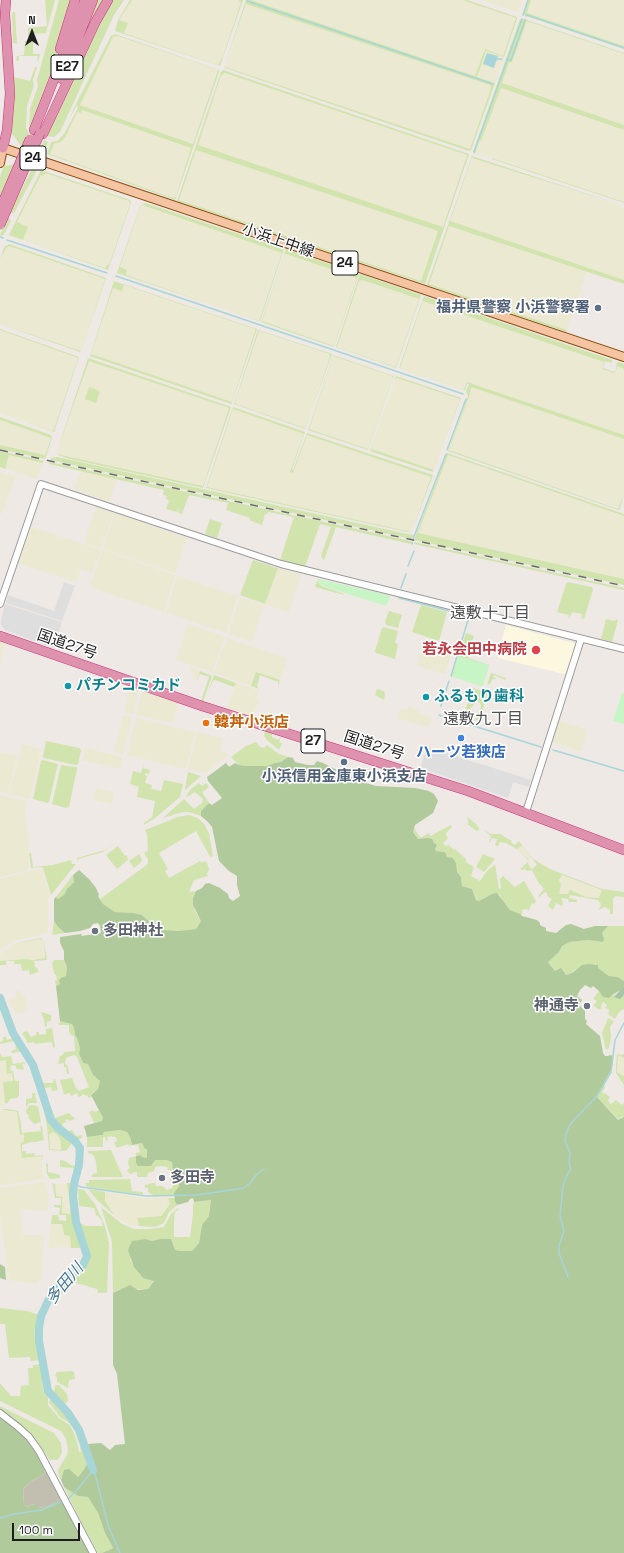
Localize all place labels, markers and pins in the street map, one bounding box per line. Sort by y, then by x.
place label: 福井県警察 小浜警察署 [436,299,590,317]
marker: 福井県警察 小浜警察署 [593,303,603,313]
place label: 若永会田中病院 [422,641,527,659]
marker: 若永会田中病院 [530,644,542,656]
place label: パチンコミカド [76,677,181,695]
marker: パチンコミカド [63,681,73,691]
place label: ふるもり歯科 [434,688,524,706]
marker: ふるもり歯科 [421,692,431,702]
place label: 韓丼小浜店 [214,714,289,732]
marker: 韓丼小浜店 [201,718,211,728]
marker: ハーツ若狭店 [456,733,466,743]
place label: ハーツ若狭店 [416,744,506,762]
marker: 小浜信用金庫東小浜支店 [339,757,349,767]
place label: 小浜信用金庫東小浜支店 [262,768,426,786]
place label: 多田神社 [103,922,163,940]
marker: 多田神社 [90,926,100,936]
place label: 神通寺 [534,997,579,1015]
marker: 神通寺 [582,1001,592,1011]
place label: 多田寺 [170,1169,215,1187]
marker: 多田寺 [157,1173,167,1183]

